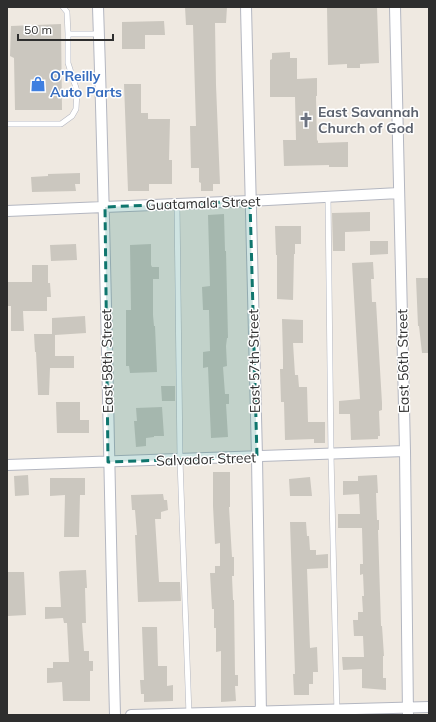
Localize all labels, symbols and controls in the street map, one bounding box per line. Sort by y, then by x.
scale bar [18,16,113,42]
text: 50 m [24,22,52,37]
place label: O'Reilly Auto Parts [50,67,122,101]
shop icon: O'Reilly Auto Parts [29,75,47,93]
place label: East Savannah Church of God [318,103,419,137]
church icon: East Savannah Church of God [297,111,315,129]
street label: Guatamala Street [145,192,261,214]
street label: East 58th Street [97,309,117,413]
street label: East 57th Street [244,309,264,413]
street label: East 56th Street [393,309,413,413]
street label: Salvador Street [156,448,256,470]

